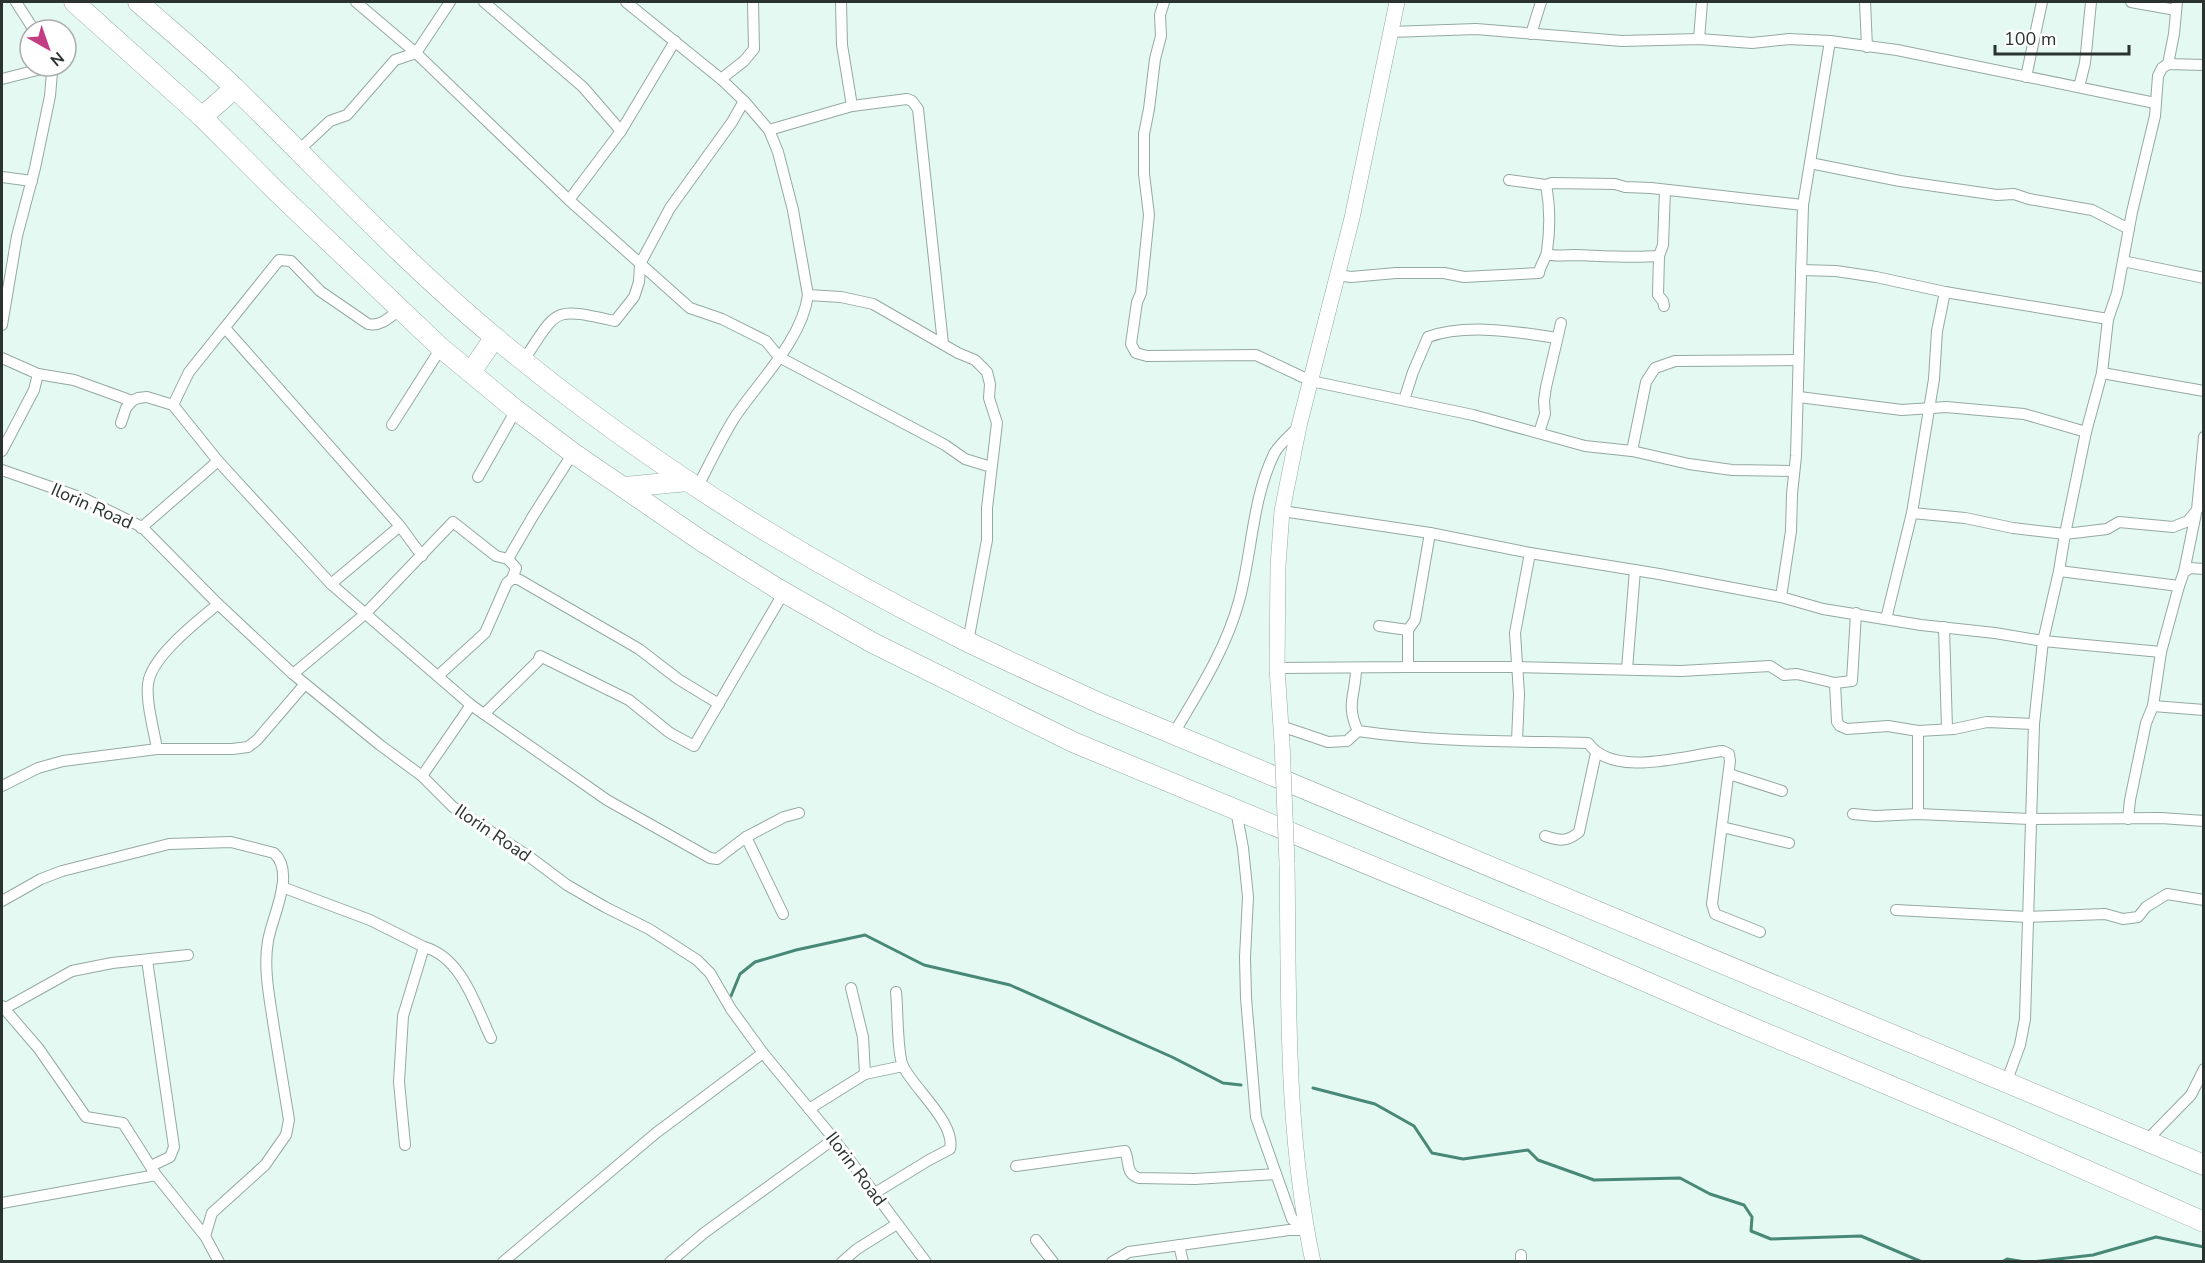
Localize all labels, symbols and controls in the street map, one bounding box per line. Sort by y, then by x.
north arrow [18,18,78,78]
scale bar [1995,18,2128,56]
text: 100 m [2004,27,2056,51]
text: N [45,46,69,71]
street label: Ilorin Road [47,477,137,535]
street label: Ilorin Road [450,799,536,867]
street label: Ilorin Road [820,1127,892,1211]

